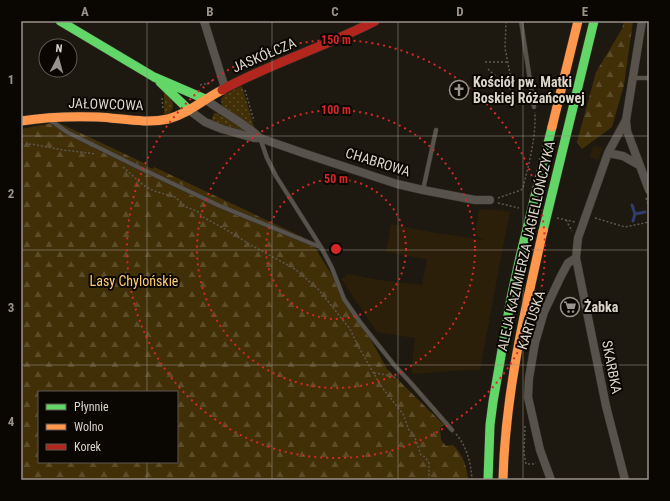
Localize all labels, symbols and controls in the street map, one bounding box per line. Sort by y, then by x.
text: A [81,4,89,19]
text: B [206,4,214,19]
text: C [331,4,339,19]
text: D [456,4,464,19]
text: E [582,4,589,19]
street label: JASKÓŁCZA [229,33,298,76]
text: 150 m [321,33,351,47]
north arrow [38,38,78,78]
text: N [55,42,63,55]
text: 1 [8,72,14,87]
place label: Kościół pw. Matki Boskiej Różańcowej [473,74,585,106]
church icon: Kościół pw. Matki Boskiej Różańcowej [448,79,470,101]
street label: JAŁOWCOWA [68,95,144,113]
text: 100 m [321,103,351,117]
street label: ALEJA KAZIMIERZA JAGIELLOŃCZYKA [493,139,558,353]
street label: CHABROWA [344,145,412,179]
text: 50 m [324,172,348,186]
text: 2 [8,186,15,201]
centre of rings [329,242,343,256]
park label: Lasy Chylońskie [90,273,179,289]
street label: KARTUSKA [514,289,548,351]
supermarket icon: Żabka [559,296,581,318]
place label: Żabka [584,299,619,315]
text: 3 [8,300,14,315]
street label: SKARBKA [599,339,625,395]
legend [38,391,178,463]
text: Płynnie [74,400,109,414]
text: 4 [8,414,15,429]
text: Wolno [74,420,104,434]
text: Korek [74,440,102,454]

